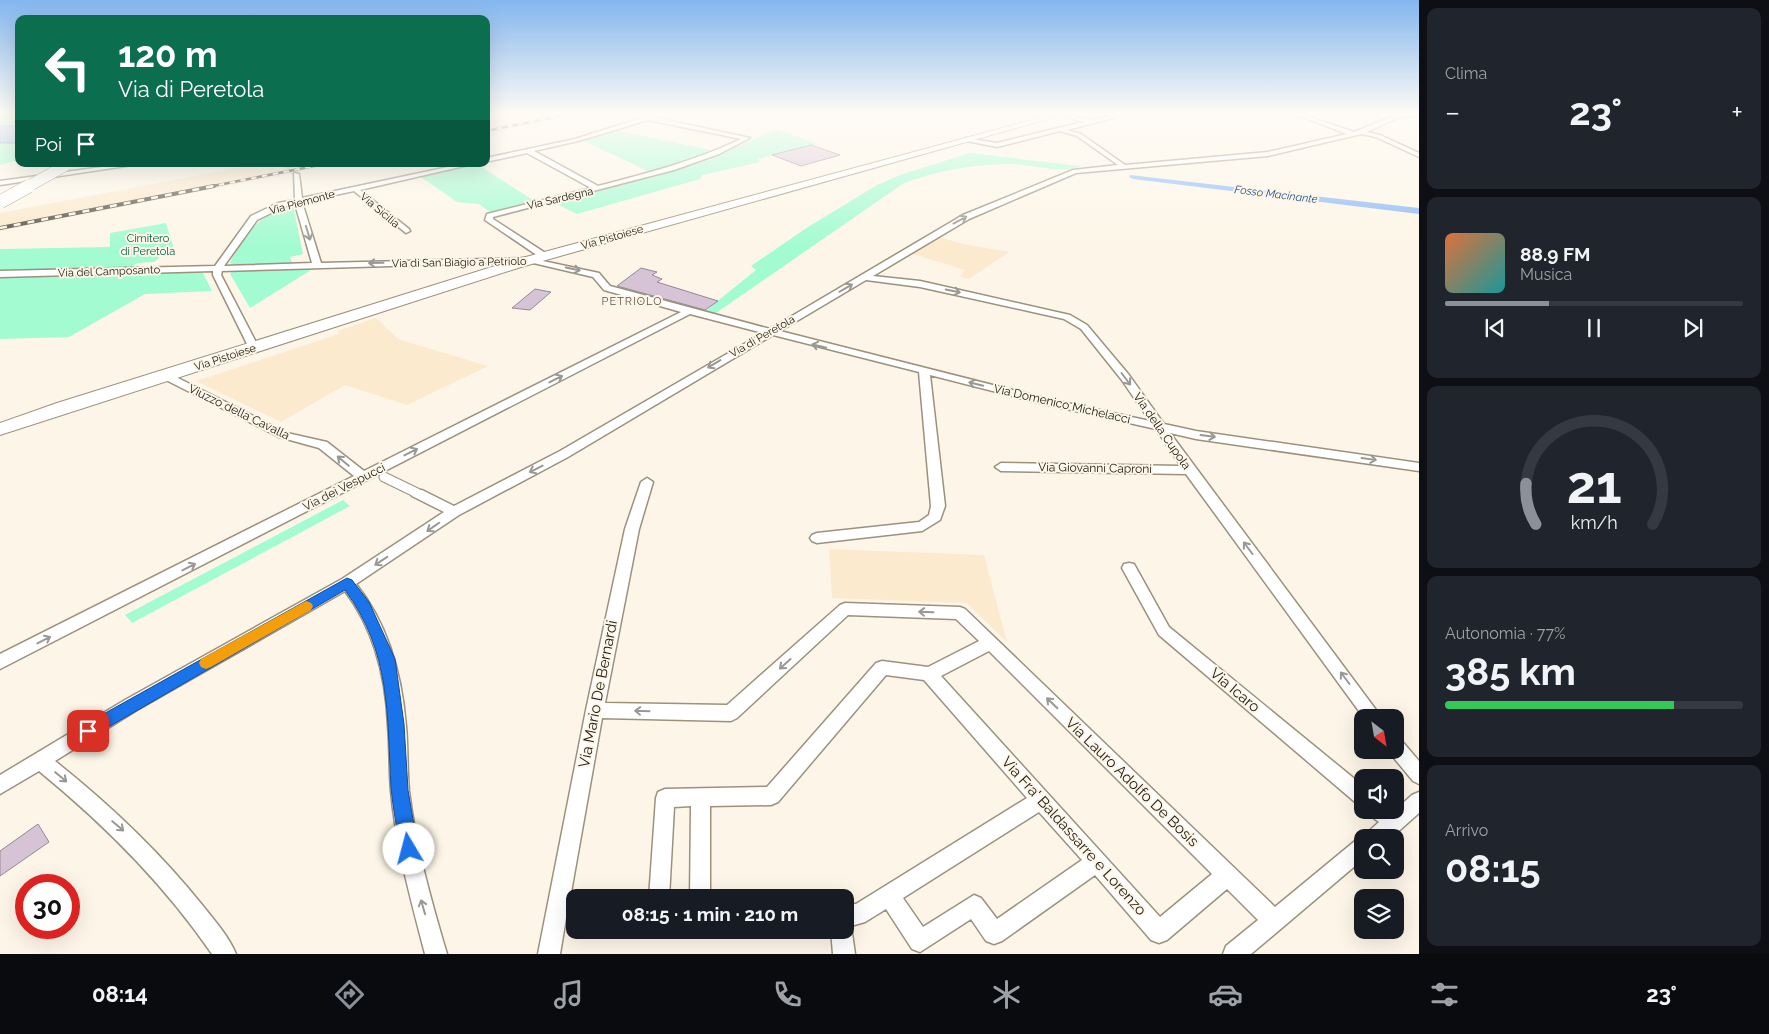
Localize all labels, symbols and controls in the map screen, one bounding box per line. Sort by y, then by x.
text: 120 m [118,34,218,75]
icon: left [35,35,100,100]
text: Clima [1445,64,1487,83]
text: Via di Peretola [118,76,264,102]
text: 23° [1569,89,1622,134]
text: − [1445,96,1460,129]
text: + [1731,96,1743,129]
icon: arrive [72,130,100,158]
text: Poi [35,133,62,155]
water label: Fosso Macinante [1234,183,1318,206]
street label: Via Sardegna [526,185,594,212]
street label: Via Piemonte [268,187,337,217]
street label: Via Sicilia [357,190,402,231]
one-way arrow [953,215,968,225]
street label: Via Pistoiese [580,222,645,253]
one-way arrow [303,224,313,240]
park label: Cimitero di Peretola [121,232,175,258]
text: 88.9 FM [1520,243,1590,265]
street label: Via di San Biagio a Petriolo [391,255,527,270]
one-way arrow [368,258,384,268]
street label: Via del Camposanto [58,263,161,280]
one-way arrow [564,265,580,274]
text: Musica [1520,265,1572,284]
one-way arrow [838,282,852,292]
one-way arrow [945,287,961,297]
district label: PETRIOLO [602,295,662,308]
street label: Via di Peretola [727,313,797,360]
icon: previous [1481,314,1509,342]
icon: pause [1580,314,1608,342]
icon: next [1679,314,1707,342]
street label: Via Pistoiese [193,341,258,374]
one-way arrow [811,341,827,350]
one-way arrow [707,360,721,370]
one-way arrow [1120,372,1131,385]
one-way arrow [548,373,563,383]
one-way arrow [969,379,985,388]
street label: Viuzzo della Cavalla [186,381,292,443]
street label: Via Domenico Michelacci [992,381,1132,427]
street label: Via della Cupola [1130,390,1194,472]
one-way arrow [1200,431,1216,441]
one-way arrow [403,447,418,456]
one-way arrow [1361,454,1377,464]
text: 21 [1566,454,1622,515]
one-way arrow [337,455,350,466]
street label: Via dei Vespucci [300,460,388,514]
street label: Via Giovanni Caproni [1038,460,1152,476]
one-way arrow [529,464,544,474]
text: km/h [1570,512,1618,533]
one-way arrow [426,522,440,532]
one-way arrow [1243,541,1253,555]
one-way arrow [374,556,388,567]
one-way arrow [181,562,196,572]
one-way arrow [919,607,935,616]
street label: Via Mario De Bernardi [575,619,621,769]
text: Autonomia · 77% [1445,624,1565,643]
one-way arrow [36,635,51,645]
text: 385 km [1445,649,1576,694]
one-way arrow [779,658,792,670]
street label: Via Icaro [1206,664,1264,716]
one-way arrow [1340,671,1350,685]
one-way arrow [1046,697,1058,710]
one-way arrow [634,706,650,716]
north arrow [1354,709,1404,759]
map controls [1354,709,1404,939]
pin [67,710,109,752]
street label: Via Lauro Adolfo De Bosis [1062,714,1202,850]
icon: arrive [74,717,102,745]
street label: Via Fra' Baldassarre e Lorenzo [998,753,1150,919]
button: sound [1354,769,1404,819]
one-way arrow [54,772,67,783]
one-way arrow [111,820,124,832]
text: Arrivo [1445,821,1488,840]
position arrow [382,822,434,874]
button: search [1354,829,1404,879]
text: 08:15 [1445,846,1541,891]
speed limit sign: 30 [15,874,80,939]
button: layers [1354,889,1404,939]
one-way arrow [417,900,427,916]
text: 08:15 · 1 min · 210 m [622,903,798,925]
icon: directions [332,977,367,1012]
icon: music [551,977,586,1012]
icon: phone [770,977,805,1012]
icon: climate [989,977,1024,1012]
icon: car [1208,977,1243,1012]
icon: filters [1427,977,1462,1012]
text: 08:14 [92,981,148,1007]
text: 23° [1646,981,1677,1007]

